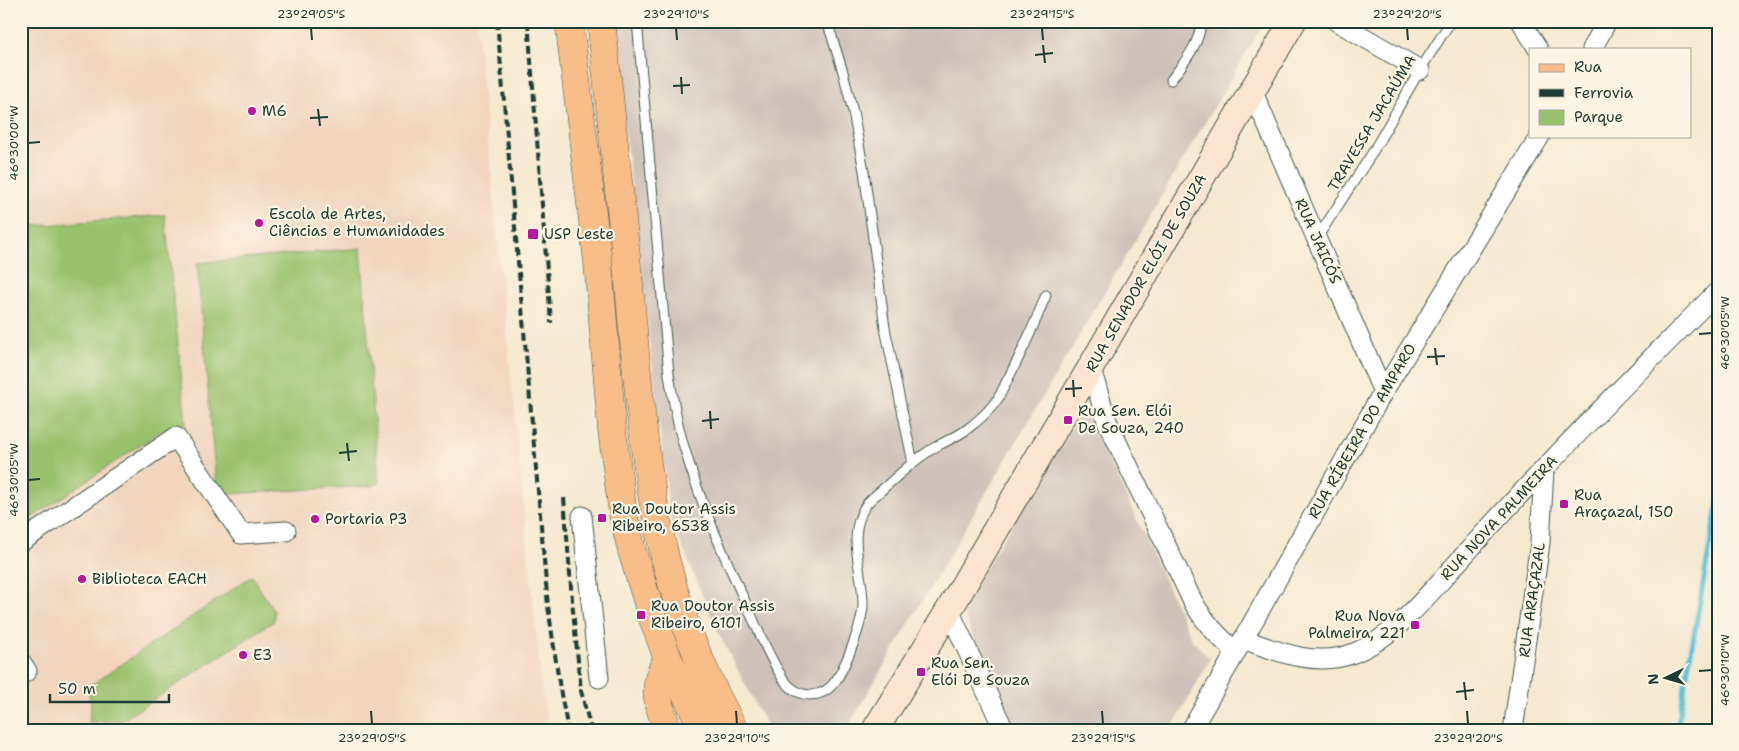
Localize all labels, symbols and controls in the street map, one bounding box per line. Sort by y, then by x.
text: 23°29'05"S [277,6,345,22]
text: 23°29'10"S [643,6,709,22]
text: 23°29'15"S [1009,6,1075,22]
text: 23°29'20"S [1372,6,1442,22]
legend [1529,48,1692,138]
street label: TRAVESSA JACAÚMA [1323,51,1421,195]
text: Rua [1574,57,1603,77]
text: Ferrovia [1574,83,1634,103]
place label: M6 [262,101,287,121]
text: 46°30'00"W [6,105,22,181]
marker: M6 [246,105,258,117]
text: Parque [1574,107,1623,127]
street label: RUA SENADOR ELÓI DE SOUZA [1080,170,1211,376]
street label: RUA JAICÓS [1290,195,1347,287]
place label: Escola de Artes, Ciências e Humanidades [269,204,445,241]
marker: Escola de Artes, Ciências e Humanidades [253,217,265,229]
place label: USP Leste [544,224,614,244]
marker: USP Leste [526,227,540,241]
text: 46°30'05"W [1717,296,1733,370]
street label: RUA RÍBEIRA DO AMPARO [1303,339,1420,522]
place label: Rua Sen. Elói De Souza, 240 [1078,401,1184,438]
marker: Rua Sen. Elói De Souza, 240 [1062,414,1074,426]
text: 46°30'05"W [6,443,22,517]
street label: RUA NOVA PALMEIRA [1436,451,1562,585]
place label: Rua Araçazal, 150 [1574,485,1673,522]
marker: Rua Araçazal, 150 [1558,498,1570,510]
place label: Rua Doutor Assis Ribeiro, 6538 [612,499,736,536]
place label: Portaria P3 [325,509,408,529]
marker: Rua Doutor Assis Ribeiro, 6538 [596,512,608,524]
marker: Portaria P3 [309,513,321,525]
street label: RUA ARAÇAZAL [1514,541,1550,659]
place label: Biblioteca EACH [92,569,207,589]
marker: Biblioteca EACH [76,573,88,585]
place label: Rua Doutor Assis Ribeiro, 6101 [651,596,775,633]
place label: Rua Nova Palmeira, 221 [1308,606,1406,643]
marker: Rua Doutor Assis Ribeiro, 6101 [635,609,647,621]
marker: Rua Nova Palmeira, 221 [1409,619,1421,631]
text: 46°30'10"W [1717,634,1733,706]
place label: E3 [253,645,272,665]
marker: E3 [237,649,249,661]
place label: Rua Sen. Elói De Souza [931,653,1030,690]
north arrow [1642,654,1692,704]
marker: Rua Sen. Elói De Souza [915,666,927,678]
scale bar [50,671,169,703]
text: N [1644,673,1662,685]
text: 50 m [58,679,96,699]
text: 23°29'05"S [338,730,406,746]
text: 23°29'10"S [704,730,770,746]
text: 23°29'15"S [1070,730,1136,746]
text: 23°29'20"S [1433,730,1503,746]

